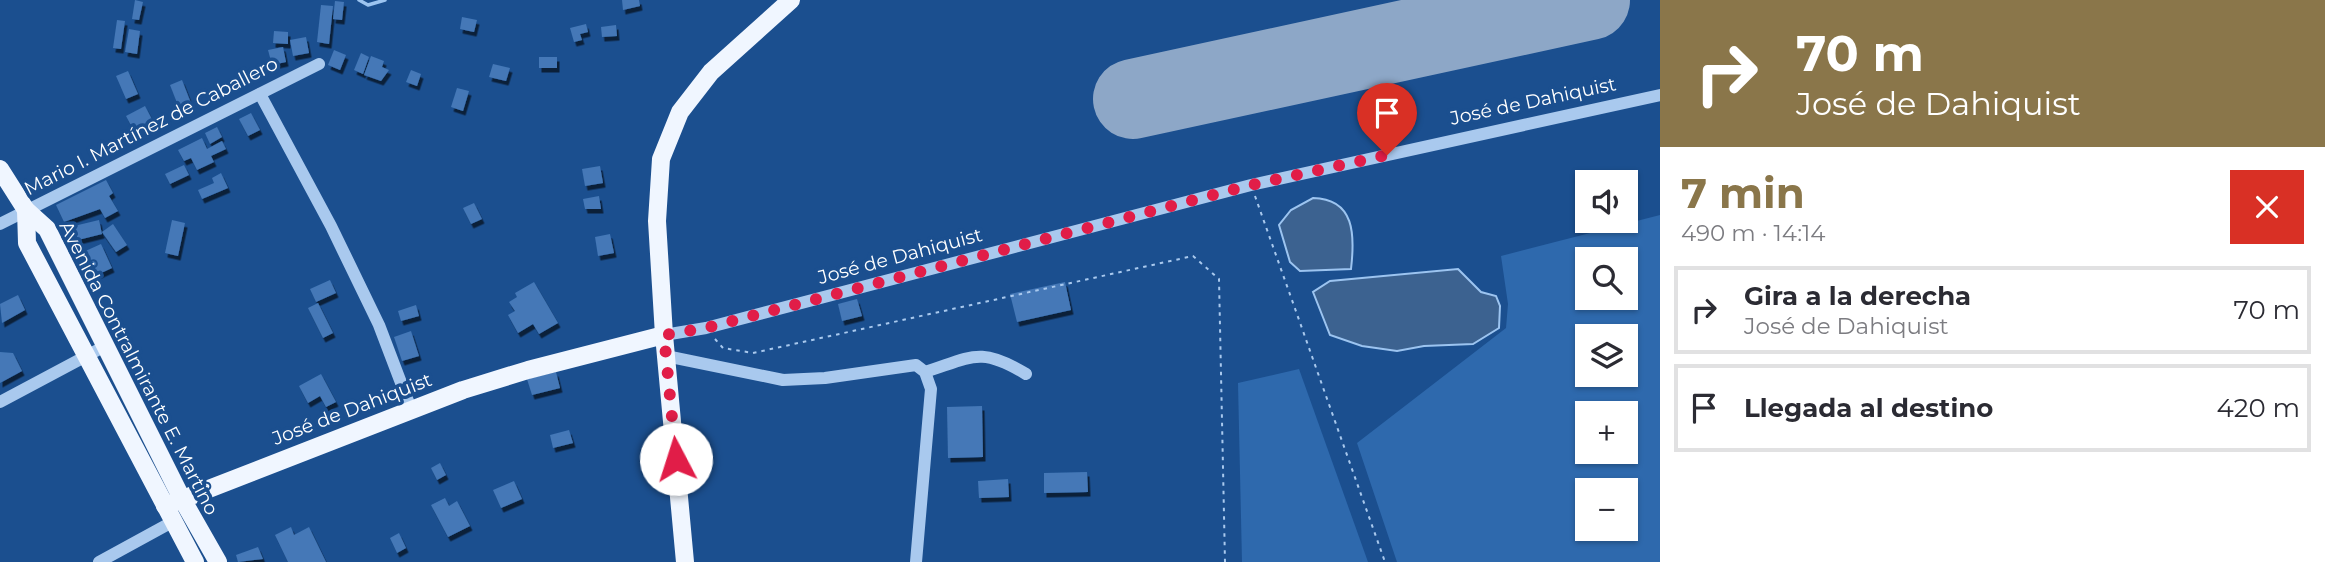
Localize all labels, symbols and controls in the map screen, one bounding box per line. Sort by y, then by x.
text: 70 m [1796,24,1924,83]
icon: right [1681,28,1772,119]
street label: Mario I. Martínez de Caballero [20,52,282,200]
street label: José de Dahiquist [1447,72,1618,130]
pin [1357,83,1417,155]
text: José de Dahiquist [1796,84,2081,123]
icon: arrive [1368,94,1406,132]
text: 7 min [1681,167,1805,219]
map controls [1575,170,1638,541]
button: sound [1575,170,1638,233]
button: close [2230,170,2304,244]
street label: Avenida Contralmirante E. Martino [55,217,224,519]
text: 490 m · 14:14 [1681,219,1826,247]
street label: José de Dahiquist [814,223,985,289]
button: search [1575,247,1638,310]
text: Gira a la derecha [1744,280,1971,312]
icon: right [1685,291,1723,329]
text: 70 m [2234,294,2300,326]
text: José de Dahiquist [1744,312,1949,340]
button: layers [1575,324,1638,387]
street label: José de Dahiquist [268,368,435,450]
icon: arrive [1685,389,1723,427]
text: Llegada al destino [1744,392,1993,424]
text: 420 m [2217,392,2300,424]
button: + [1575,401,1638,464]
position arrow [639,422,713,496]
button: − [1575,478,1638,541]

